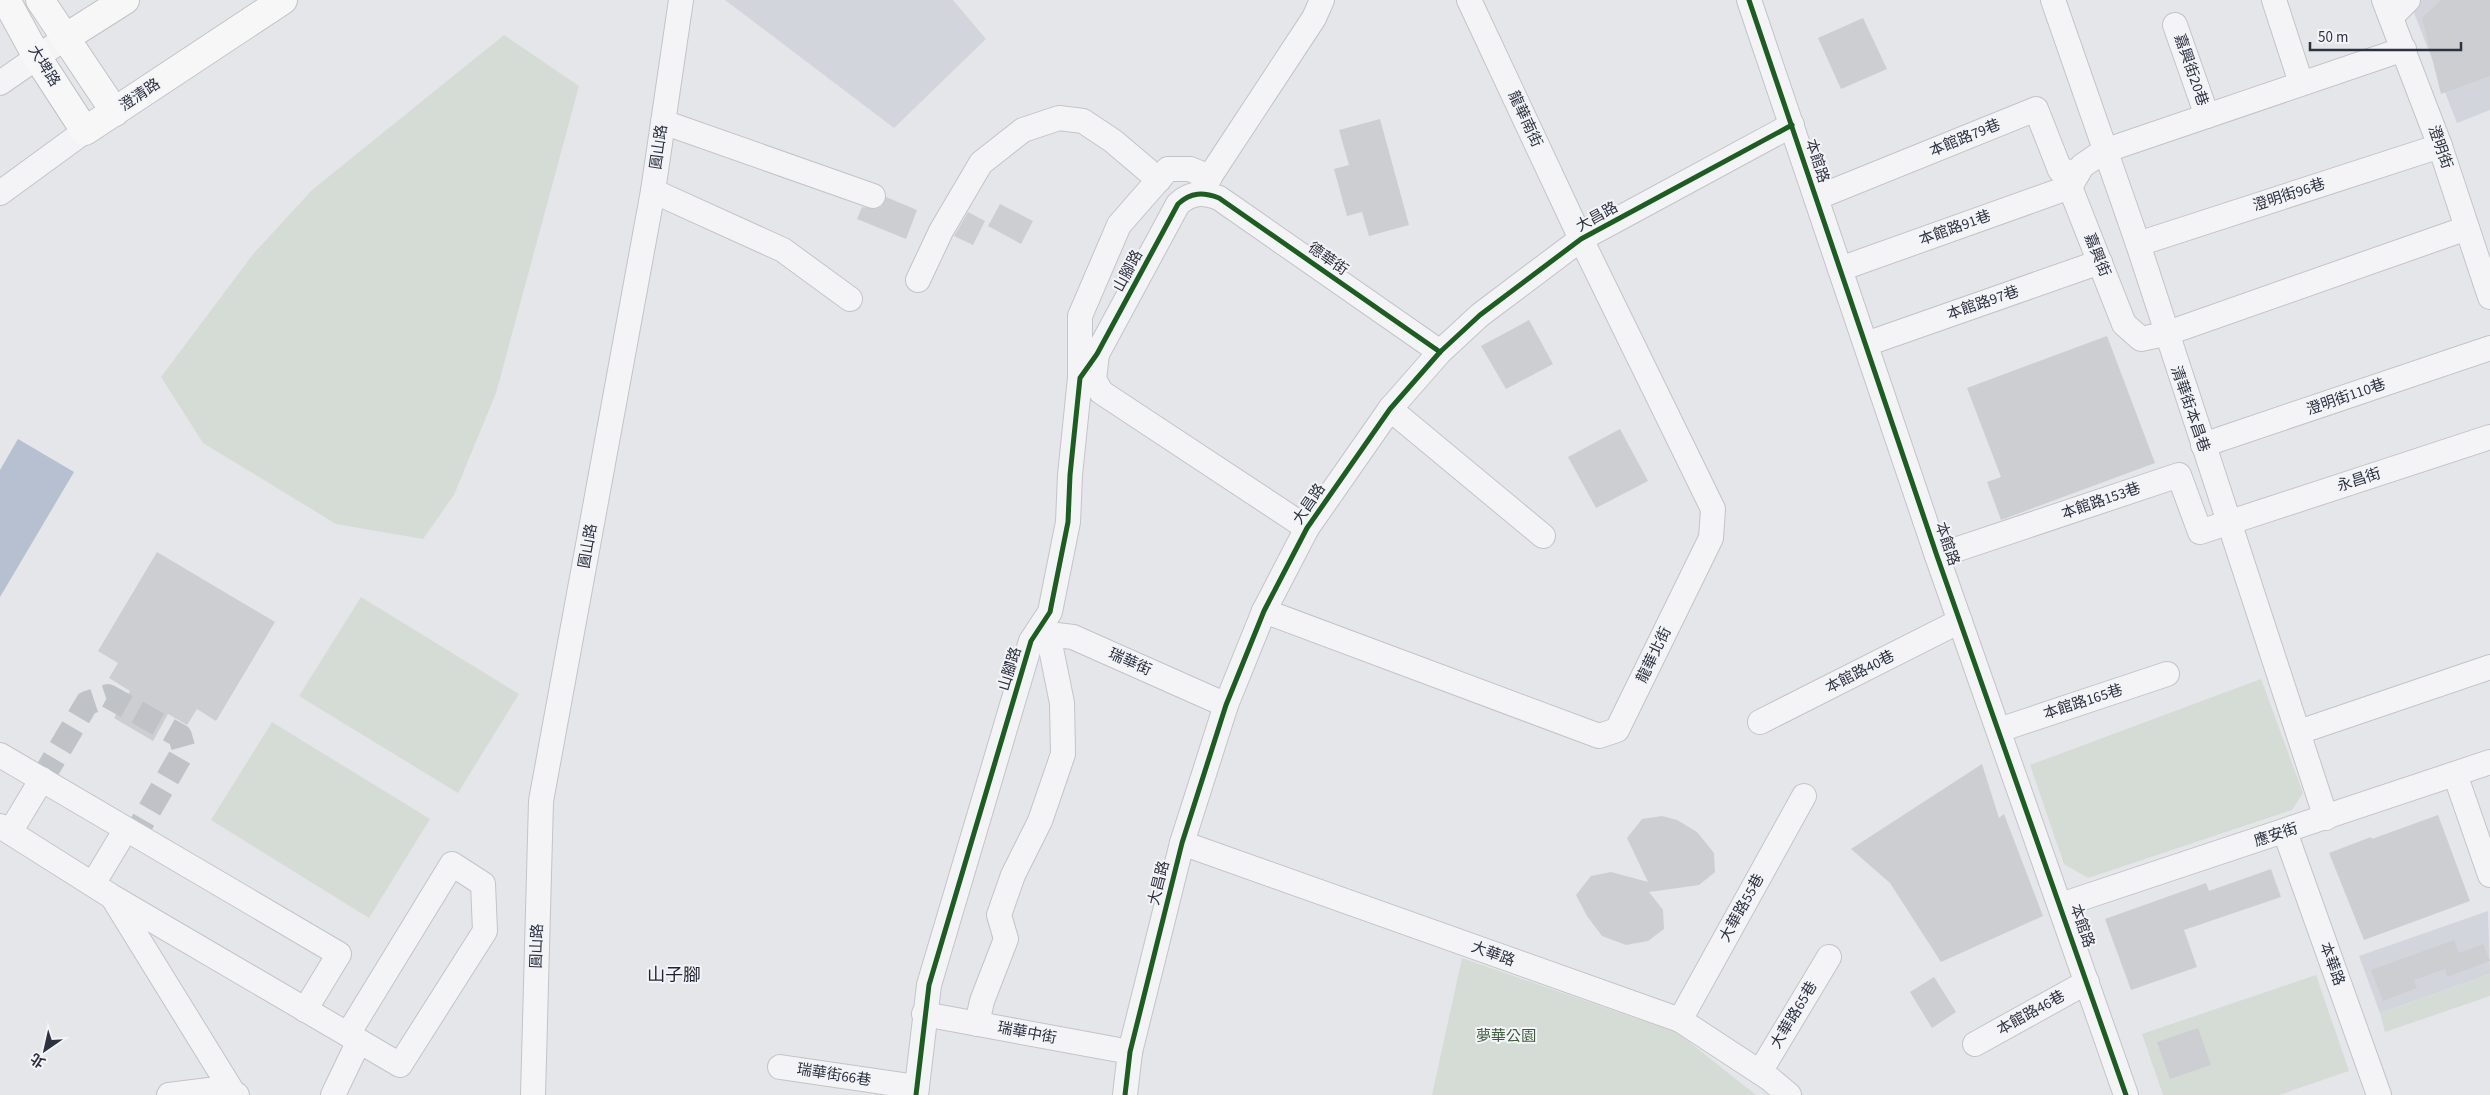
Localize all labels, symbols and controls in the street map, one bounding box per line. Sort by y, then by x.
scale bar [2310,20,2461,52]
text: 50 m [2318,27,2348,48]
street label: 嘉興街20巷 [2169,31,2213,109]
street label: 大埤路 [23,41,65,91]
street label: 澄清路 [115,74,165,116]
street label: 龍華南街 [1503,87,1547,151]
street label: 本館路79巷 [1926,114,2004,162]
street label: 澄明街 [2423,122,2457,172]
street label: 圓山路 [645,123,673,171]
street label: 本館路 [1800,136,1834,186]
street label: 澄明街96巷 [2250,173,2328,217]
street label: 大昌路 [1572,197,1622,237]
street label: 本館路91巷 [1916,205,1994,251]
street label: 嘉興街 [2079,230,2115,280]
street label: 德華街 [1304,237,1352,281]
street label: 山腳路 [1108,246,1148,296]
street label: 本館路97巷 [1944,281,2022,325]
street label: 清華街本昌巷 [2165,363,2215,455]
street label: 澄明街110巷 [2304,374,2388,420]
street label: 永昌街 [2334,463,2384,497]
street label: 本館路153巷 [2059,478,2143,524]
street label: 大昌路 [1288,479,1330,529]
street label: 本館路 [1930,519,1964,569]
street label: 圓山路 [574,522,602,570]
street label: 龍華北街 [1631,623,1677,687]
street label: 瑞華街 [1105,643,1155,681]
street label: 山腳路 [993,644,1027,694]
street label: 本館路40巷 [1822,646,1898,698]
street label: 本館路165巷 [2041,679,2125,725]
street label: 應安街 [2251,818,2301,852]
street label: 大昌路 [1143,859,1175,907]
street label: 大華路55巷 [1715,870,1769,946]
street label: 本館路 [2065,901,2099,951]
street label: 圓山路 [526,923,548,969]
street label: 大華路 [1468,936,1518,972]
street label: 本華路 [2314,939,2350,989]
district label: 山子腳 [647,963,701,988]
street label: 大華路65巷 [1766,977,1822,1053]
street label: 本館路46巷 [1993,986,2069,1040]
street label: 瑞華中街 [996,1017,1058,1049]
north arrow [20,1025,70,1075]
park label: 夢華公園 [1476,1026,1536,1047]
text: 北 [27,1048,50,1072]
street label: 瑞華街66巷 [795,1059,873,1091]

